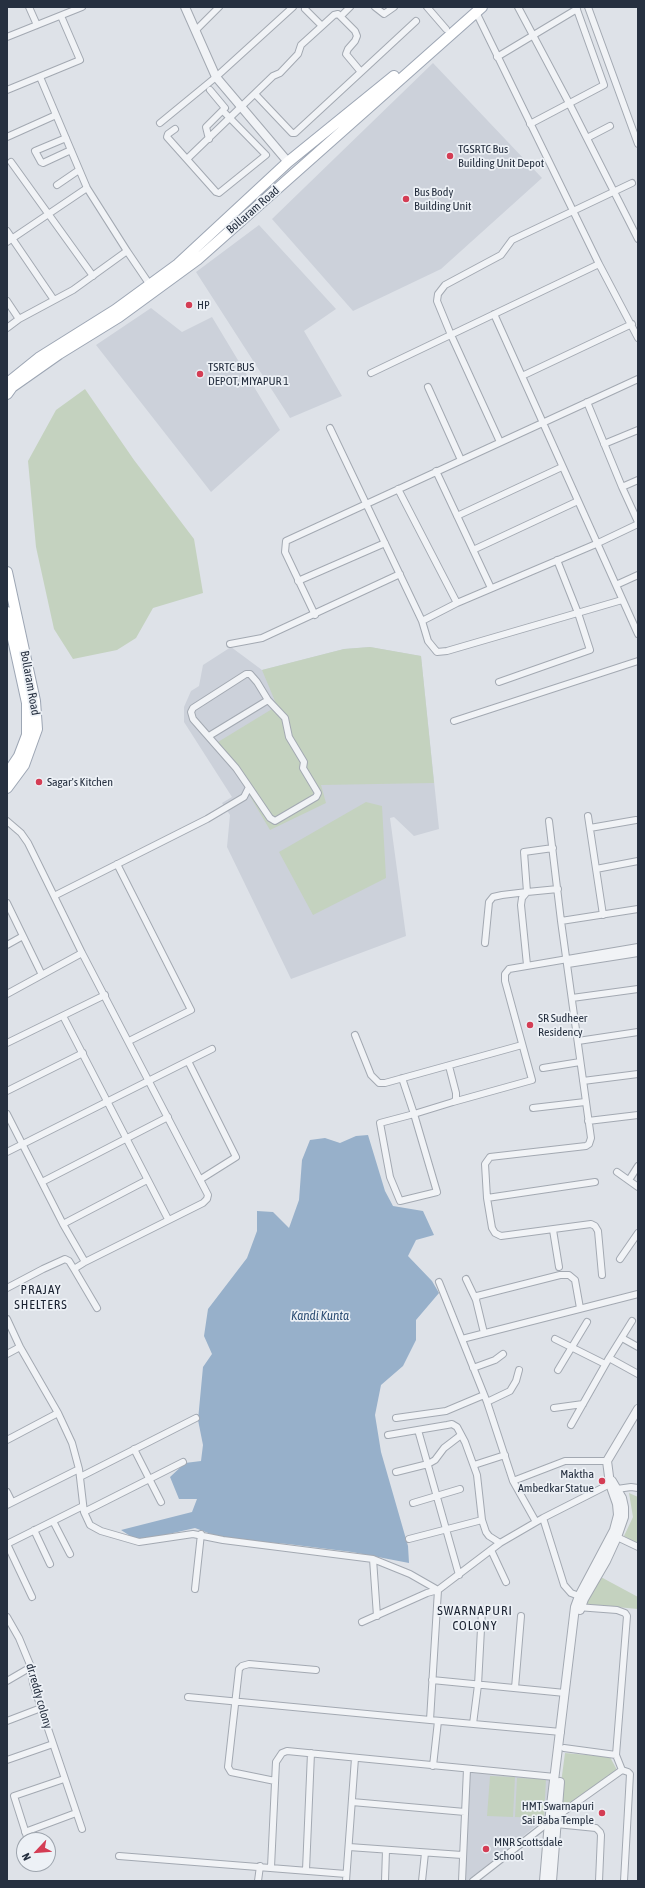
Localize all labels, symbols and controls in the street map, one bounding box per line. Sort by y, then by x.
place label: TGSRTC Bus Building Unit Depot [458,142,544,170]
marker: TGSRTC Bus Building Unit Depot [445,151,455,161]
street label: Bollaram Road [224,183,282,237]
place label: Bus Body Building Unit [414,185,471,213]
marker: Bus Body Building Unit [401,194,411,204]
place label: HP [197,298,210,312]
marker: HP [184,300,194,310]
place label: TSRTC BUS DEPOT, MIYAPUR 1 [208,360,289,388]
marker: TSRTC BUS DEPOT, MIYAPUR 1 [195,369,205,379]
street label: Bollaram Road [17,650,43,716]
place label: Sagar's Kitchen [47,775,113,789]
marker: Sagar's Kitchen [34,777,44,787]
place label: SR Sudheer Residency [538,1011,587,1039]
marker: SR Sudheer Residency [525,1020,535,1030]
district label: PRAJAY SHELTERS [14,1282,68,1313]
water label: Kandi Kunta [291,1308,349,1324]
place label: Maktha Ambedkar Statue [518,1467,594,1495]
marker: Maktha Ambedkar Statue [597,1476,607,1486]
district label: SWARNAPURI COLONY [437,1603,513,1634]
street label: dr.reddy colony [23,1662,55,1730]
place label: HMT Swarnapuri Sai Baba Temple [522,1799,594,1827]
marker: HMT Swarnapuri Sai Baba Temple [597,1808,607,1818]
north arrow [16,1832,56,1872]
place label: MNR Scottsdale School [494,1835,563,1863]
marker: MNR Scottsdale School [481,1844,491,1854]
text: N [19,1851,33,1862]

